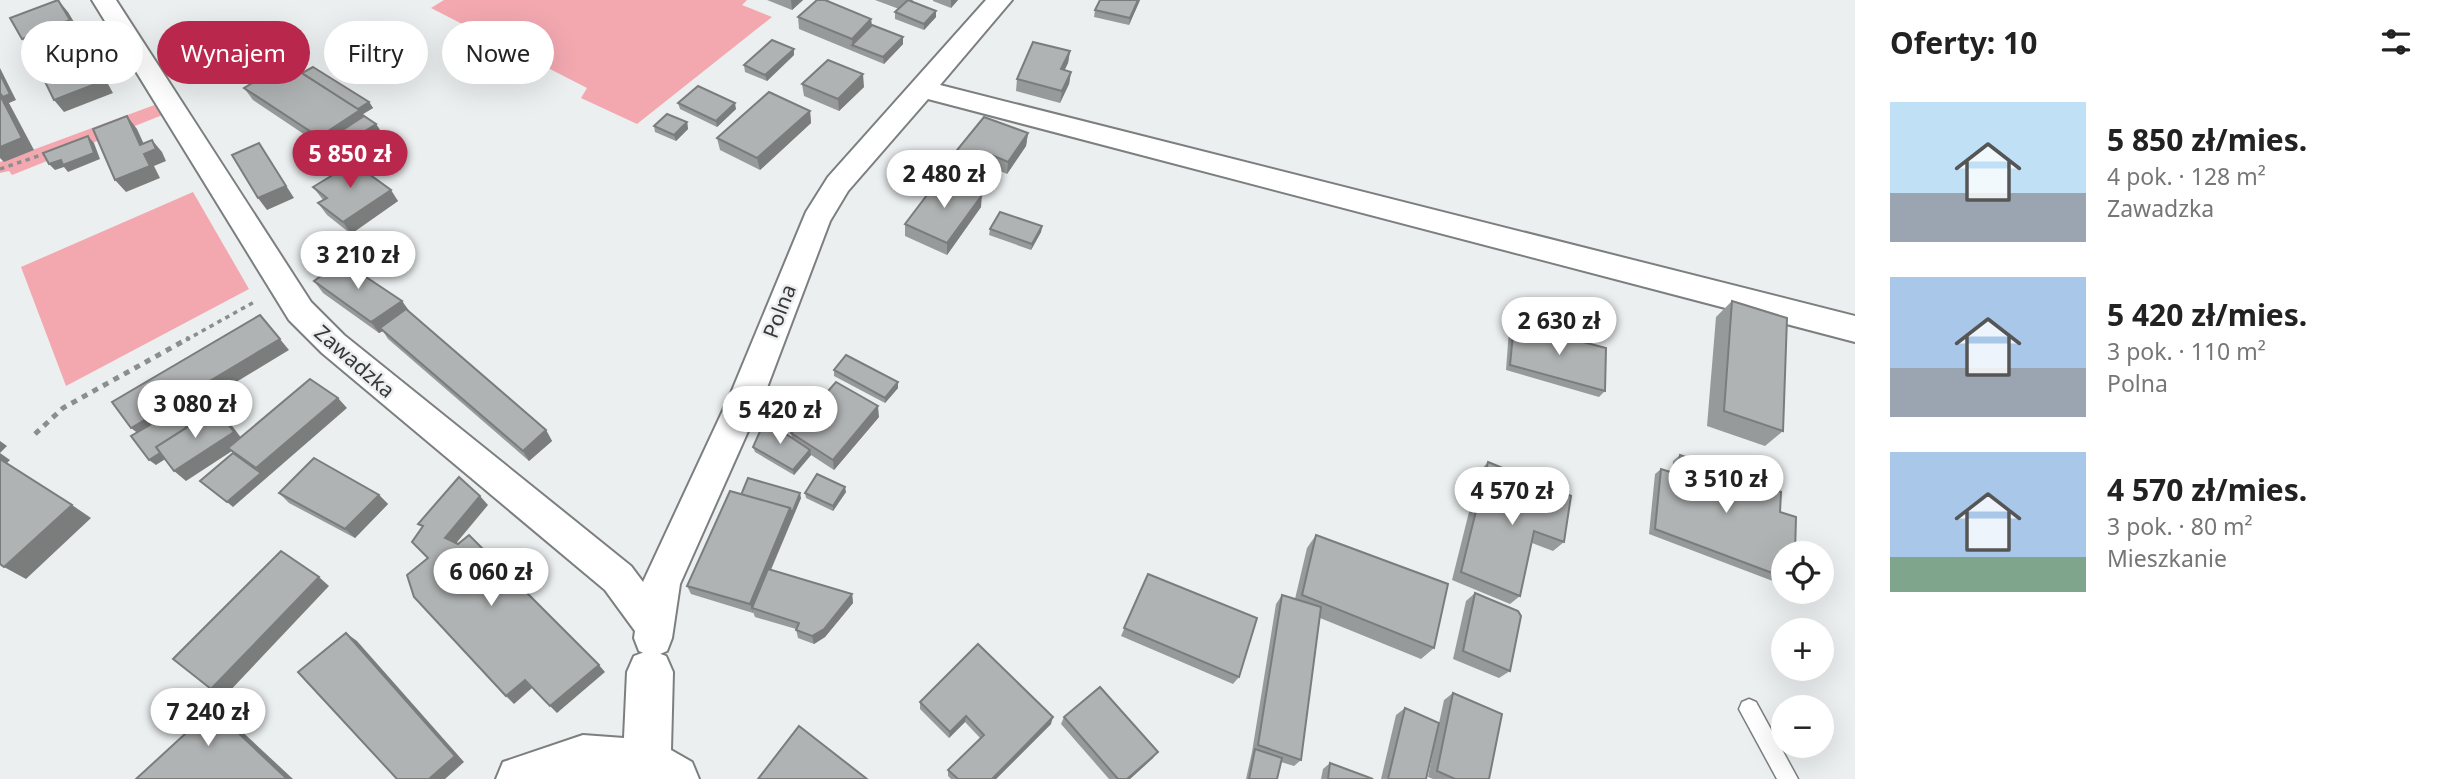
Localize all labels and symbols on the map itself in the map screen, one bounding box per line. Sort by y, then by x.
pin: 5 850 zł [278,130,422,190]
pin: 2 480 zł [872,150,1016,210]
pin: 3 210 zł [286,232,430,291]
street label: Polna [756,280,802,342]
pin: 2 630 zł [1487,298,1631,357]
street label: Zawadzka [309,318,401,404]
pin: 3 080 zł [123,380,267,440]
pin: 5 420 zł [708,386,852,446]
pin: 3 510 zł [1654,456,1798,515]
pin: 4 570 zł [1440,468,1584,527]
pin: 6 060 zł [419,548,563,608]
pin: 7 240 zł [136,688,280,748]

